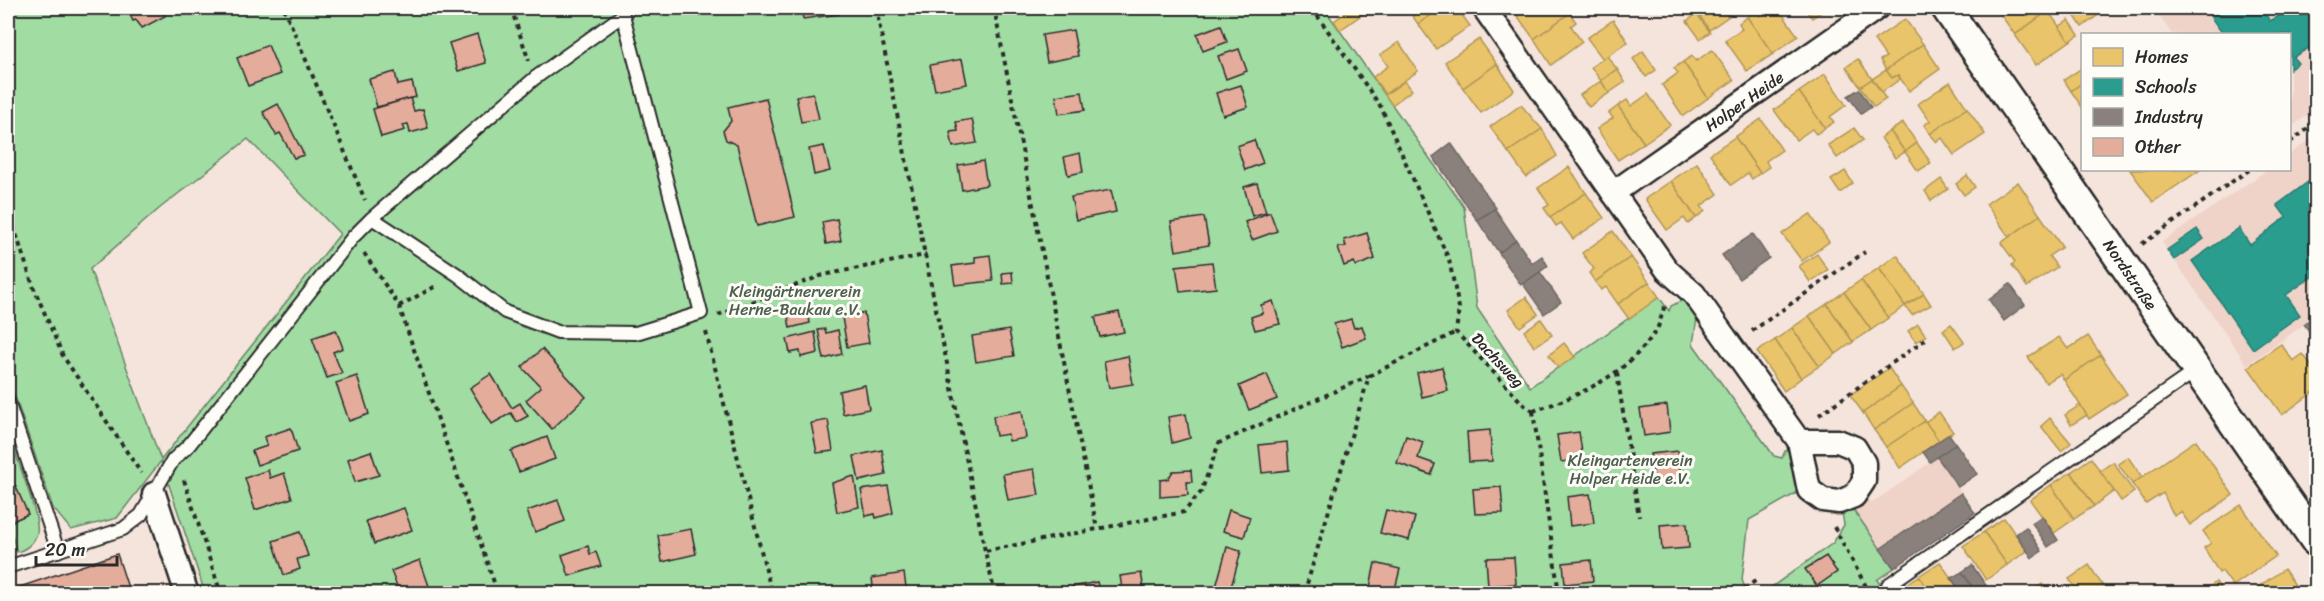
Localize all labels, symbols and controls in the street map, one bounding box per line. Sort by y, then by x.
legend [2081,33,2291,171]
text: Homes [2135,41,2189,73]
street label: Holper Heide [1698,63,1790,139]
text: Schools [2135,71,2197,103]
text: Industry [2134,101,2204,133]
text: Other [2135,131,2182,163]
street label: Nordstraße [2095,233,2166,316]
park label: Kleingärtnerverein Herne-Baukau e.V. [729,277,861,324]
street label: Dachsweg [1464,325,1532,395]
park label: Kleingartenverein Holper Heide e.V. [1567,446,1693,493]
scale bar [36,529,117,567]
text: 20 m [45,534,85,566]

